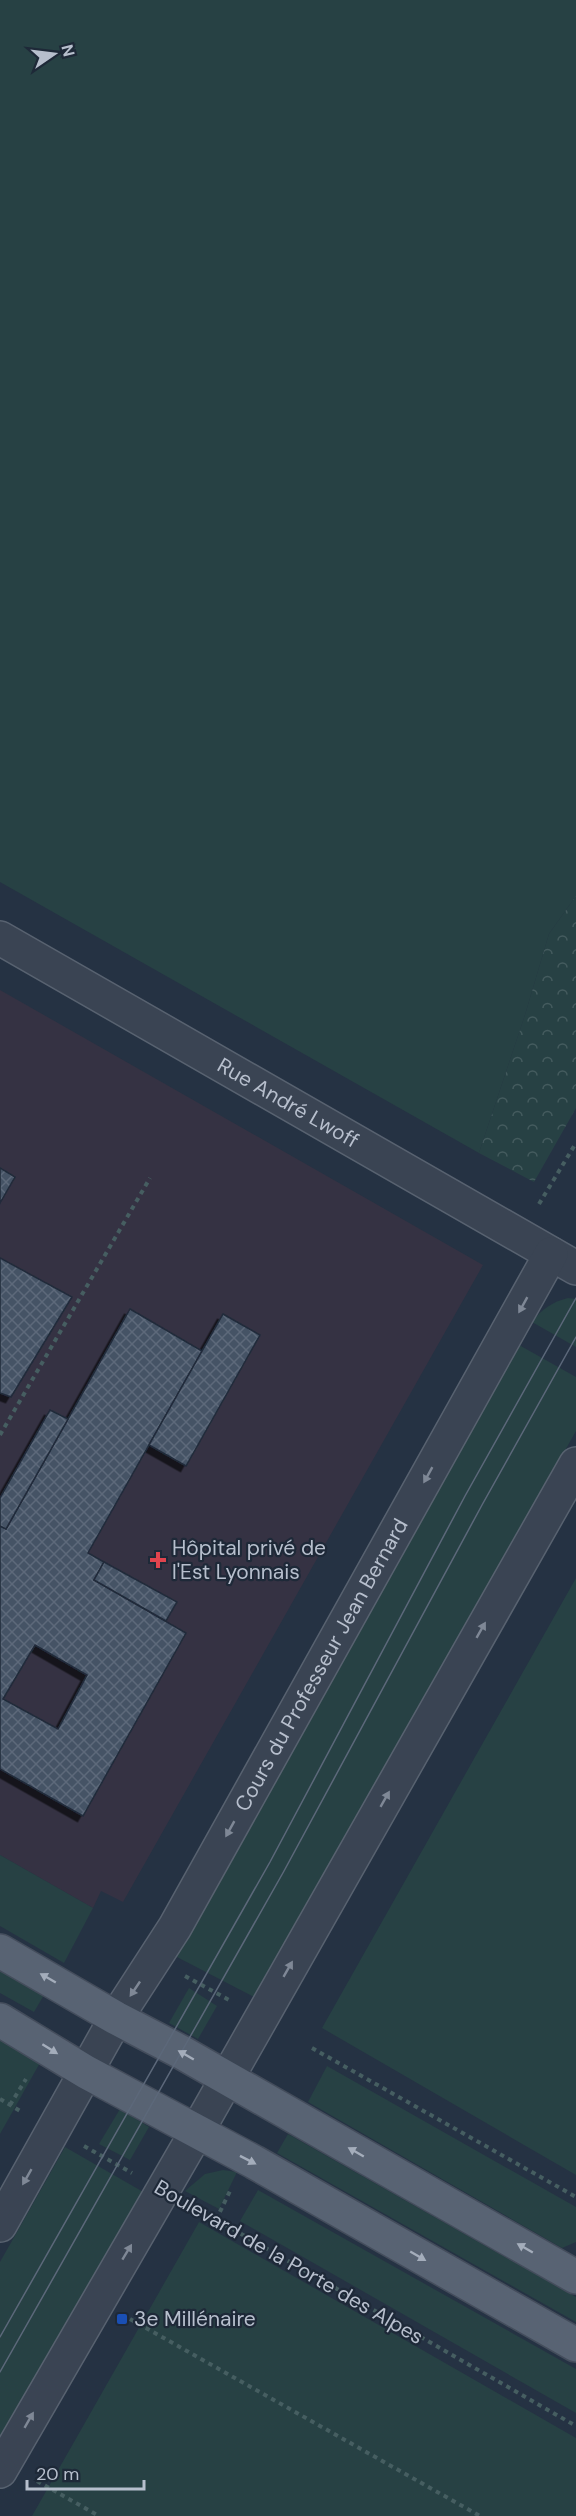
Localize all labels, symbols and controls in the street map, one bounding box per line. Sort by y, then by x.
north arrow [24,24,84,84]
text: N [56,42,80,59]
street label: Rue André Lwoff [212,1051,364,1155]
one-way arrow [518,1297,528,1314]
one-way arrow [422,1467,433,1483]
street label: Cours du Professeur Jean Bernard [228,1513,414,1816]
place label: Hôpital privé de l'Est Lyonnais [172,1534,326,1586]
marker: Hôpital privé de l'Est Lyonnais [149,1551,167,1569]
one-way arrow [476,1622,487,1638]
one-way arrow [380,1790,390,1807]
one-way arrow [225,1820,235,1837]
one-way arrow [283,1960,293,1977]
one-way arrow [39,1973,56,1983]
one-way arrow [130,1981,141,1997]
one-way arrow [42,2044,59,2055]
one-way arrow [177,2050,194,2060]
one-way arrow [347,2147,364,2157]
one-way arrow [239,2154,257,2164]
one-way arrow [22,2169,32,2186]
street label: Boulevard de la Porte des Alpes [149,2173,429,2351]
one-way arrow [122,2243,132,2260]
one-way arrow [516,2243,533,2253]
one-way arrow [410,2250,426,2261]
place label: 3e Millénaire [134,2305,256,2333]
marker: 3e Millénaire [115,2312,129,2326]
one-way arrow [24,2411,34,2428]
scale bar [27,2453,144,2491]
text: 20 m [36,2462,79,2486]

